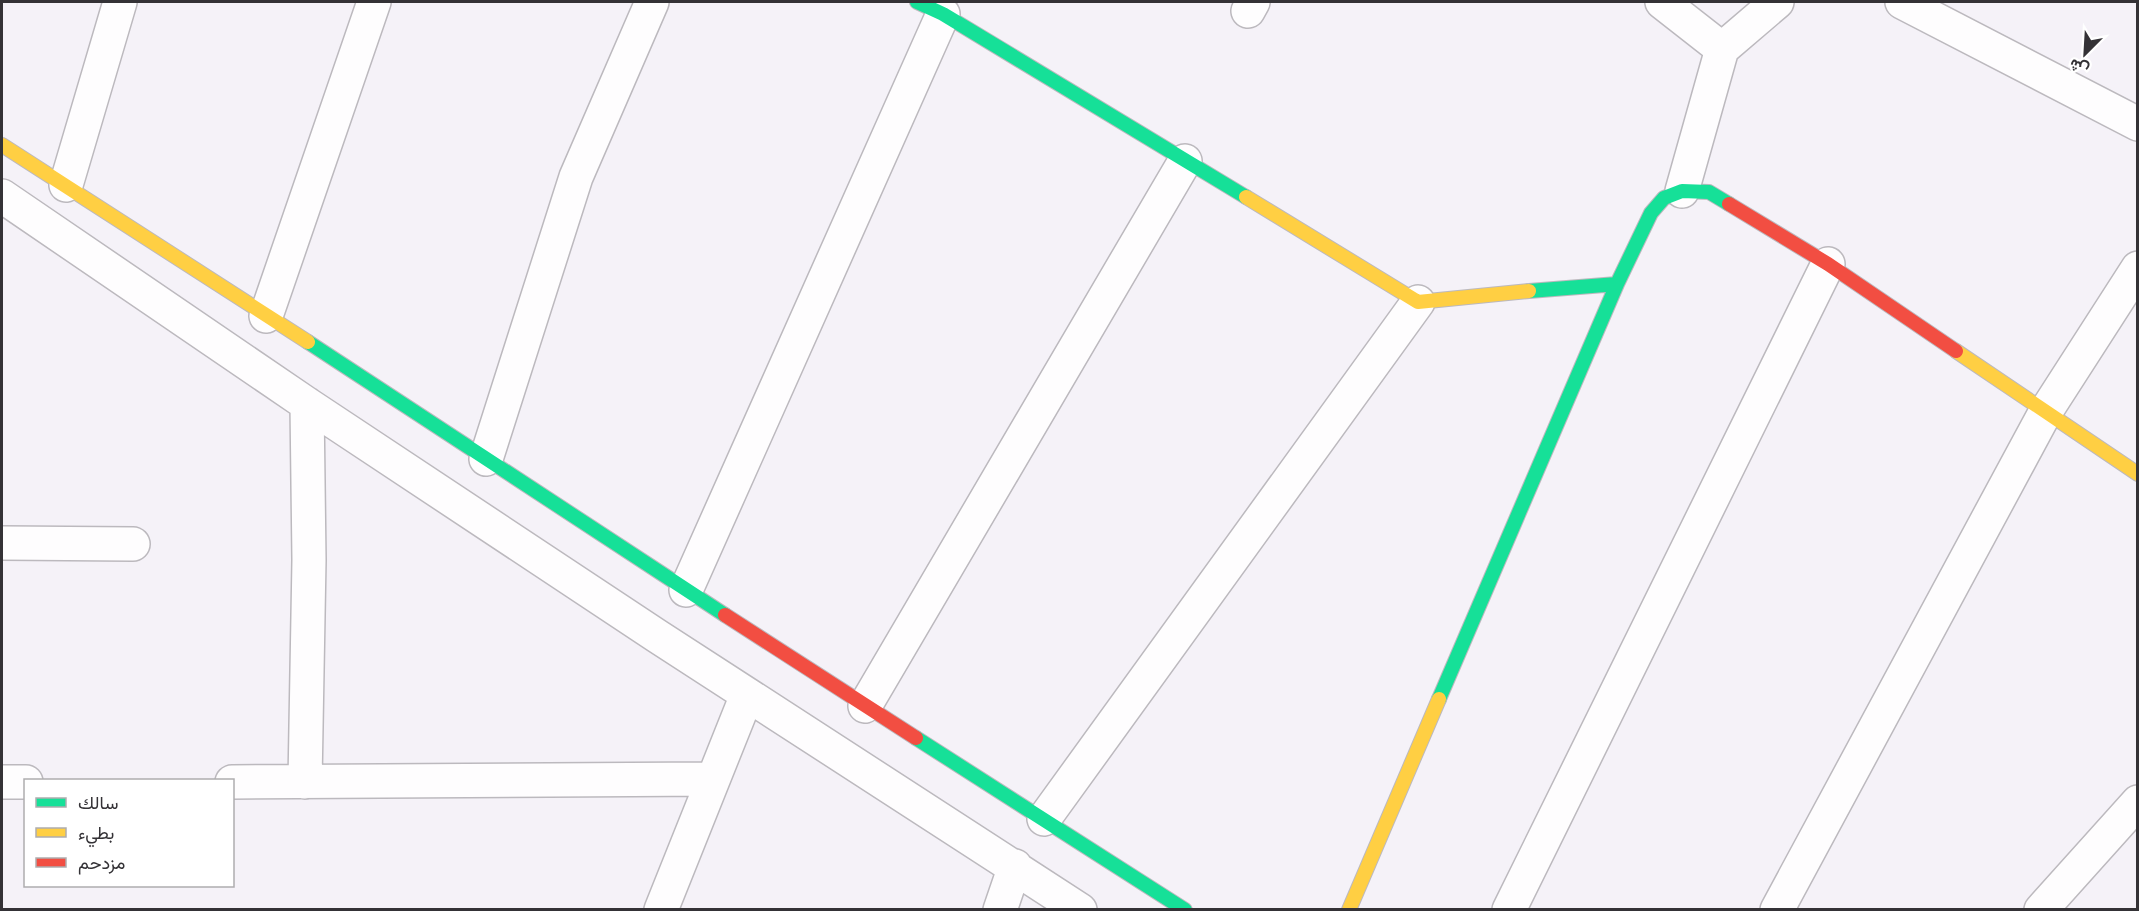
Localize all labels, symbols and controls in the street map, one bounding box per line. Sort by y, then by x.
north arrow [2055,24,2115,84]
text: ش [2066,55,2092,80]
legend [24,779,234,887]
text: سالك [78,792,118,812]
text: بطيء [78,822,114,848]
text: مزدحم [78,852,125,875]

